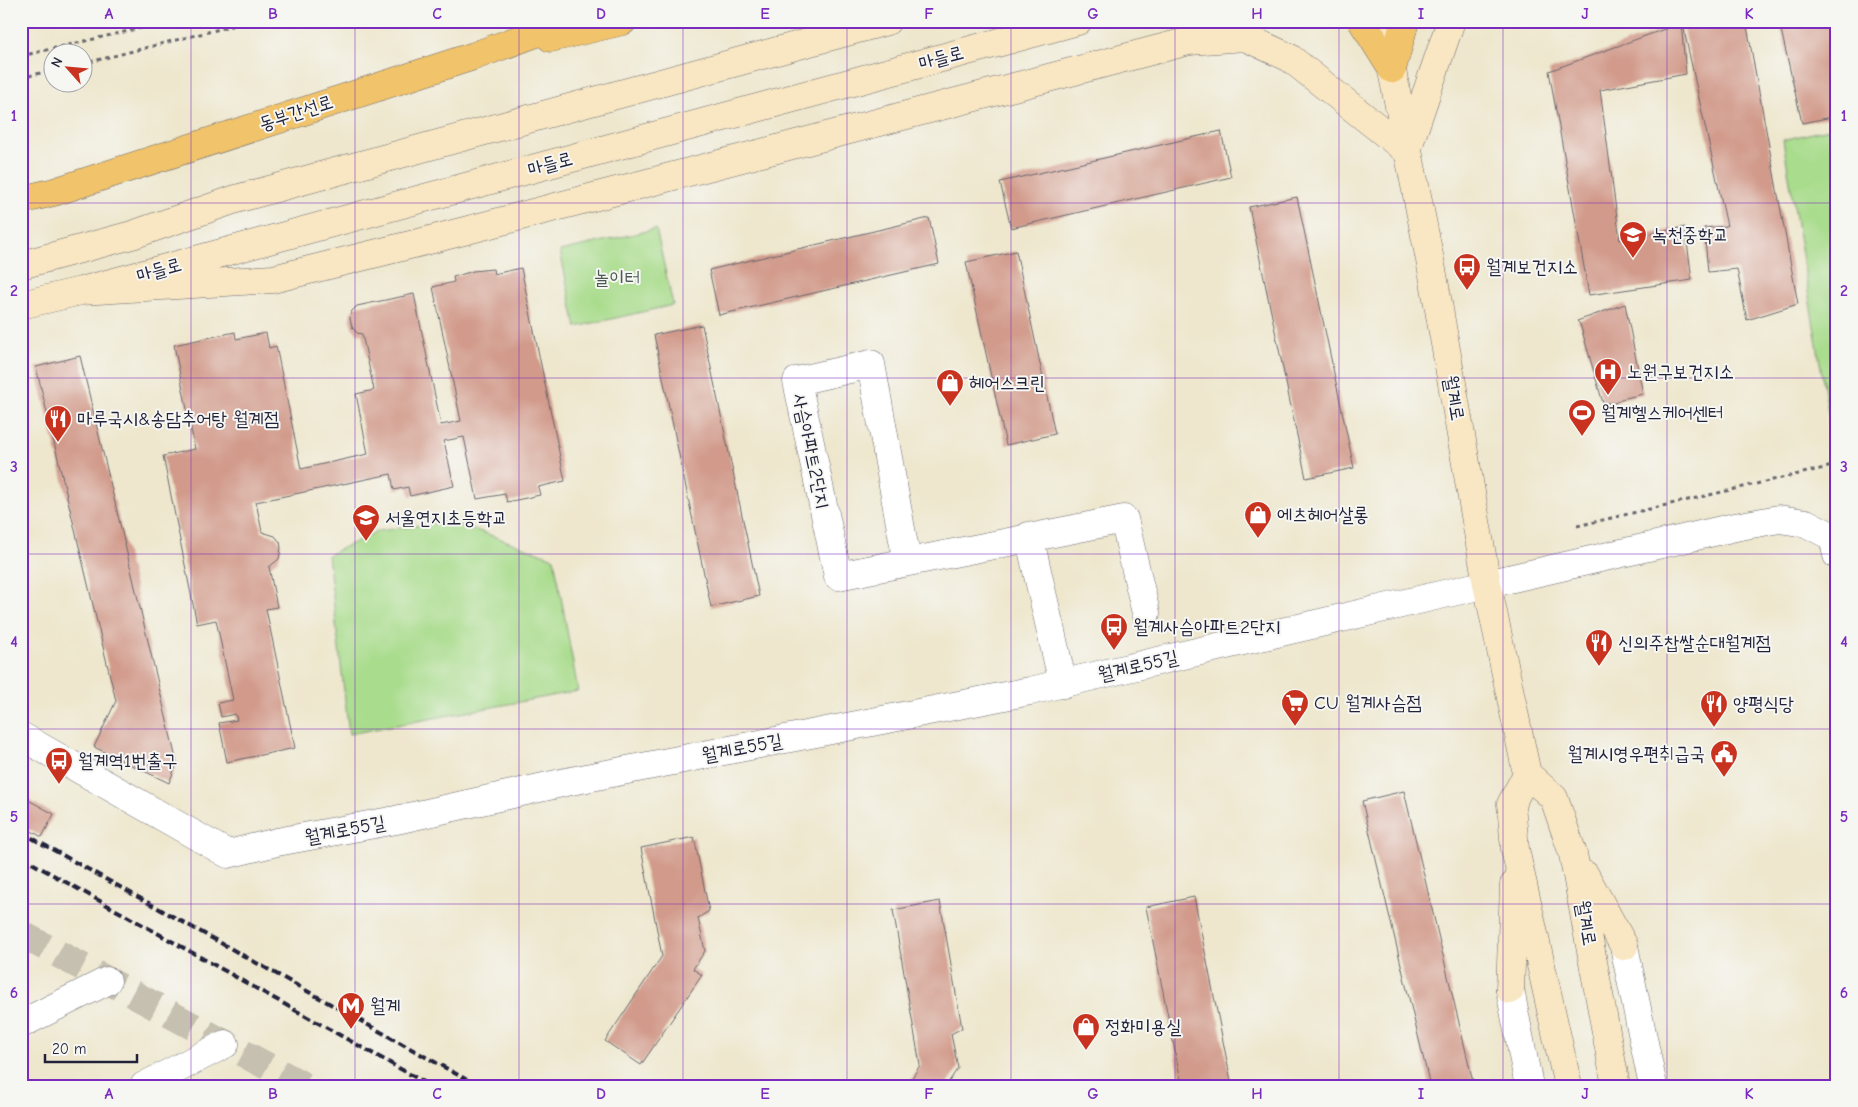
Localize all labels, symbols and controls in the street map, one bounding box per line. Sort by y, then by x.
text: A [105,5,114,23]
text: B [268,5,278,23]
text: C [432,5,442,23]
text: D [596,5,606,23]
text: E [760,5,770,23]
text: F [924,5,934,23]
text: G [1087,5,1099,23]
text: H [1251,5,1263,23]
text: I [1418,5,1424,23]
text: J [1581,5,1589,23]
text: K [1744,5,1754,23]
street label: 마들로 [916,41,966,75]
north arrow [42,42,92,92]
text: N [47,54,67,70]
street label: 동부간선로 [256,91,336,135]
text: 1 [11,107,17,125]
text: 1 [1841,107,1847,125]
street label: 마들로 [525,147,575,181]
school or university icon: 녹천중학교 [1618,220,1648,259]
place label: 녹천중학교 [1652,224,1728,246]
bus stop icon: 월계보건지소 [1452,252,1482,291]
street label: 마들로 [134,253,184,287]
place label: 월계보건지소 [1486,256,1578,278]
park label: 놀이터 [594,267,640,289]
text: 2 [10,282,18,300]
text: 2 [1840,282,1848,300]
hospital icon: 노원구보건지소 [1593,357,1623,396]
place label: 노원구보건지소 [1627,361,1734,383]
shop icon: 헤어스크린 [935,368,965,407]
place label: 헤어스크린 [969,372,1045,394]
street label: 월계로 [1439,374,1469,422]
street label: 사슴아파트2단지 [788,392,834,510]
sports icon: 월계헬스케어센터 [1567,398,1597,437]
place label: 월계헬스케어센터 [1601,402,1723,424]
restaurant icon: 마루국시&송담추어탕 월계점 [43,404,73,443]
place label: 마루국시&송담추어탕 월계점 [77,408,279,430]
text: 3 [10,458,18,476]
text: 3 [1840,458,1848,476]
shop icon: 에츠헤어살롱 [1243,500,1273,539]
school or university icon: 서울연지초등학교 [351,503,381,542]
place label: 에츠헤어살롱 [1277,504,1369,526]
place label: 서울연지초등학교 [385,507,507,529]
bus stop icon: 월계사슴아파트2단지 [1099,612,1129,651]
place label: 월계사슴아파트2단지 [1133,616,1281,638]
restaurant icon: 신의주찹쌀순대월계점 [1584,628,1614,667]
place label: 신의주찹쌀순대월계점 [1618,632,1771,654]
text: 4 [10,633,18,651]
text: 4 [1840,633,1848,651]
street label: 월계로55길 [1096,646,1180,686]
supermarket icon: CU 월계사슴점 [1280,688,1310,727]
restaurant icon: 양평식당 [1699,689,1729,728]
place label: CU 월계사슴점 [1314,692,1422,714]
place label: 양평식당 [1733,693,1794,715]
street label: 월계로55길 [700,729,784,767]
public building icon: 월계시영우편취급국 [1709,739,1739,778]
place label: 월계시영우편취급국 [1567,743,1705,765]
bus stop icon: 월계역1번출구 [44,746,74,785]
place label: 월계역1번출구 [78,750,177,772]
text: 5 [10,808,18,826]
text: 5 [1840,808,1848,826]
street label: 월계로55길 [303,811,387,849]
street label: 월계로 [1571,899,1601,947]
text: 6 [10,984,18,1002]
text: 6 [1840,984,1848,1002]
metro station icon: 월계 [336,991,366,1030]
place label: 월계 [370,995,401,1017]
shop icon: 정화미용실 [1071,1012,1101,1051]
place label: 정화미용실 [1105,1016,1181,1038]
scale bar [45,1032,138,1064]
text: 20 m [52,1040,86,1058]
text: A [105,1085,114,1103]
text: B [268,1085,278,1103]
text: C [432,1085,442,1103]
text: D [596,1085,606,1103]
text: E [760,1085,770,1103]
text: F [924,1085,934,1103]
text: G [1087,1085,1099,1103]
text: H [1251,1085,1263,1103]
text: I [1418,1085,1424,1103]
text: J [1581,1085,1589,1103]
text: K [1744,1085,1754,1103]

